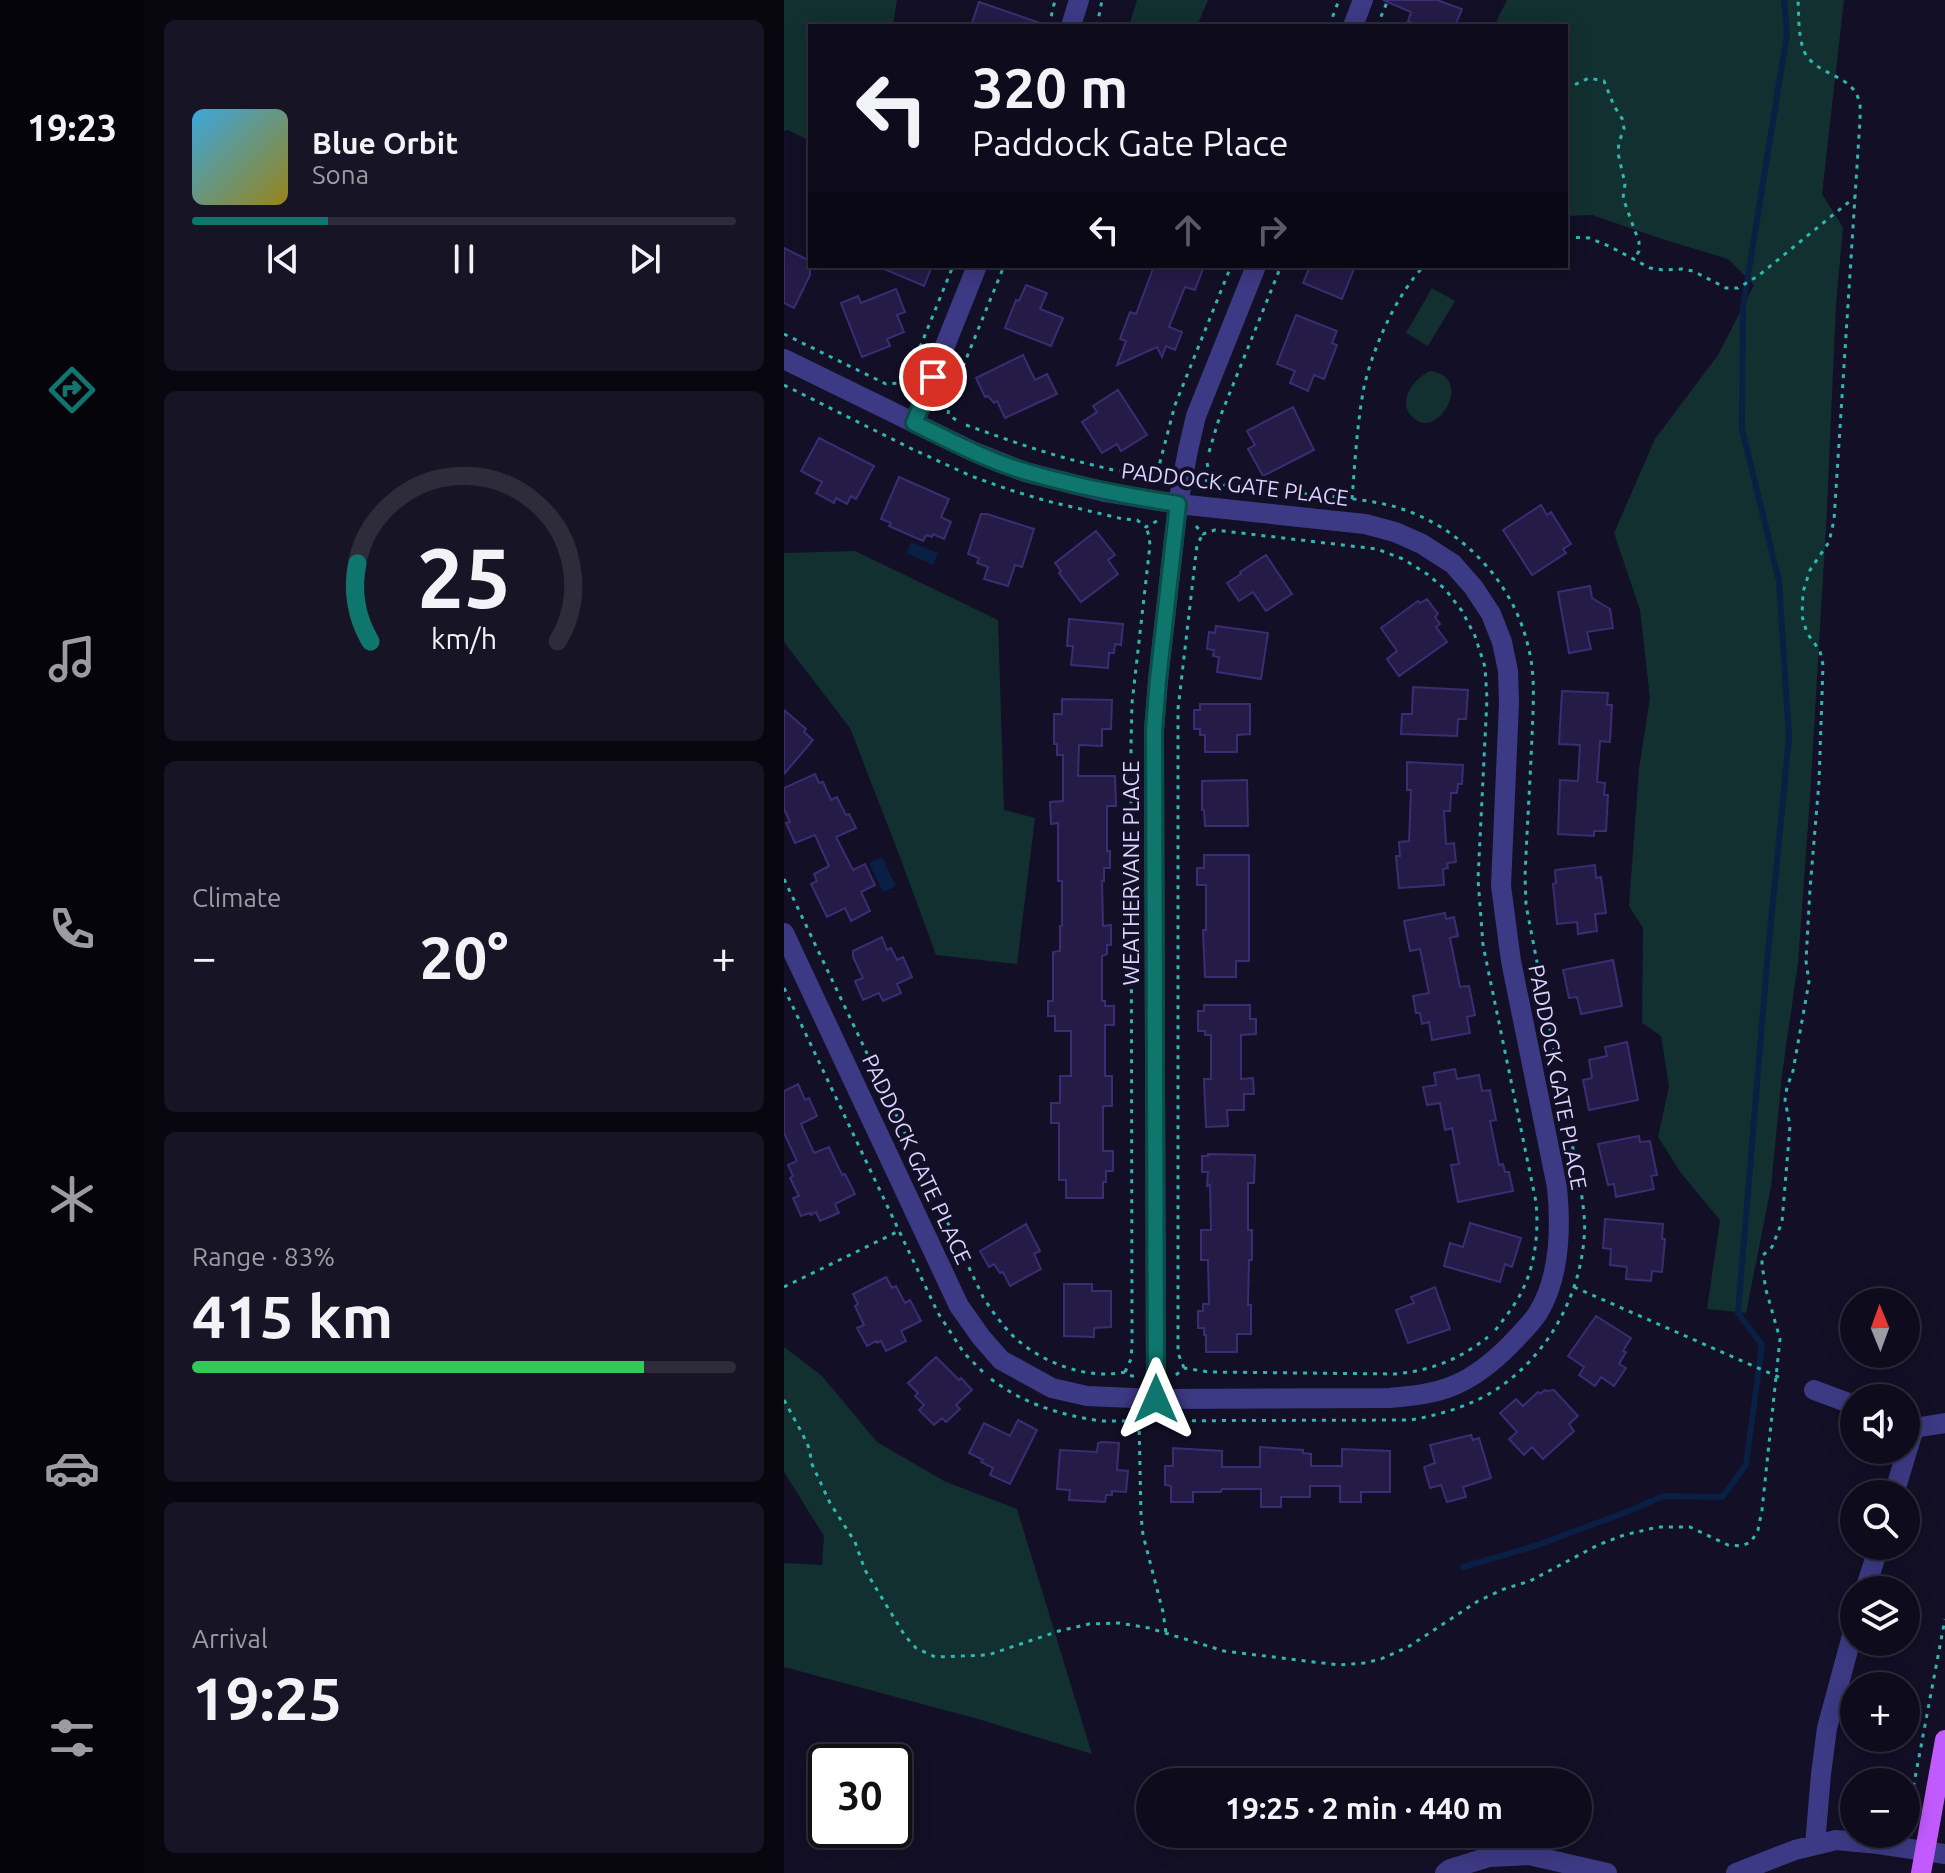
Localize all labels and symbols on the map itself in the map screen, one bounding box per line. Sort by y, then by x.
pin [899,343,967,411]
street label: PADDOCK GATE PLACE [1120,457,1350,510]
street label: WEATHERVANE PLACE [1118,761,1143,985]
street label: PADDOCK GATE PLACE [1524,962,1593,1192]
street label: PADDOCK GATE PLACE [858,1050,977,1268]
north arrow [1840,1288,1920,1368]
position arrow [1114,1357,1198,1441]
speed limit sign: 30 [808,1744,912,1848]

